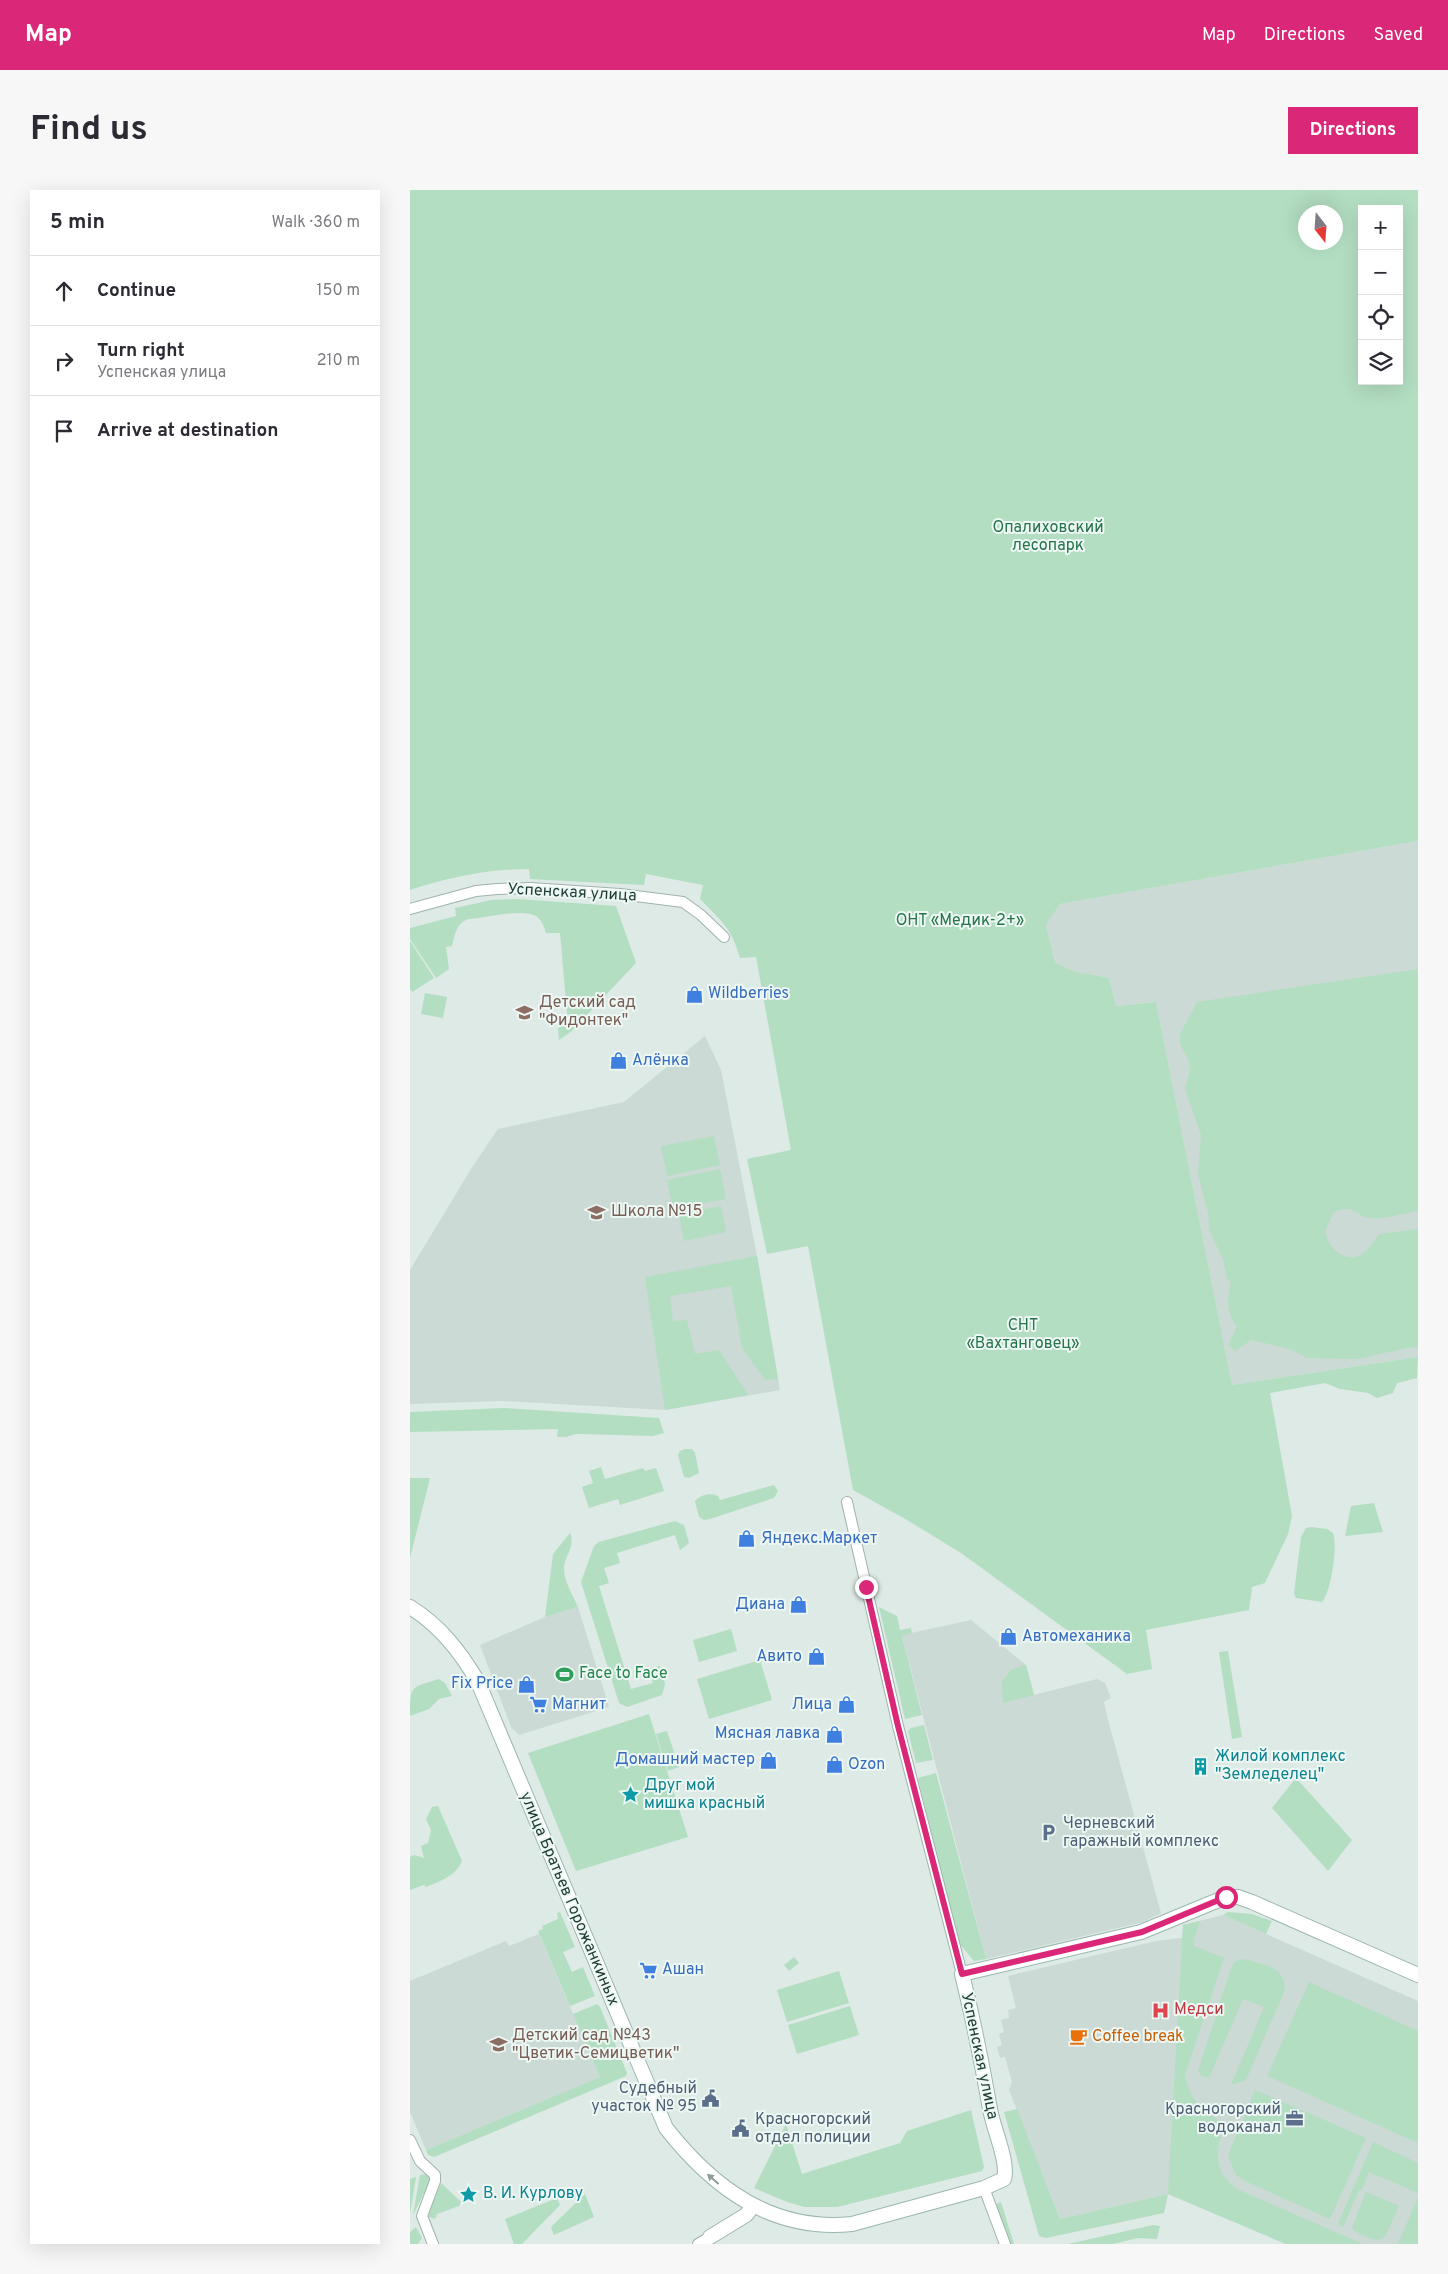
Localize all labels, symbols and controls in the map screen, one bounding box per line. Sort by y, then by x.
text: Map [25,20,72,50]
text: Map [1202,24,1236,47]
text: Directions [1264,24,1346,47]
text: Saved [1374,24,1423,47]
button: Directions [1288,107,1418,154]
text: Find us [30,108,148,152]
north arrow [1298,205,1343,250]
map controls [1358,205,1403,385]
button: + [1358,205,1403,250]
text: 5 min [50,209,105,236]
text: Walk · 360 m [272,213,360,233]
button: − [1358,250,1403,295]
icon: ahead [50,277,78,305]
text: Continue [97,279,176,303]
text: 150 m [317,281,360,301]
button: locate [1358,295,1403,340]
text: Turn right [97,339,185,363]
button: layers [1358,340,1403,385]
icon: right [50,347,78,375]
text: 210 m [317,351,360,371]
text: Успенская улица [97,363,226,383]
icon: arrive [50,417,78,445]
text: Arrive at destination [97,419,278,443]
park label: Опалиховский лесопарк [992,518,1104,556]
street label: Успенская улица [507,880,637,906]
park label: ОНТ «Медик-2+» [896,911,1024,931]
shop icon: Wildberries [684,984,704,1004]
place label: Wildberries [708,984,789,1004]
place label: Детский сад "Фидонтек" [539,993,636,1031]
school or university icon: Детский сад "Фидонтек" [515,1002,535,1022]
shop icon: Алёнка [608,1051,628,1071]
place label: Алёнка [632,1051,689,1071]
school or university icon: Школа №15 [587,1202,607,1222]
place label: Школа №15 [611,1202,702,1222]
park label: СНТ «Вахтанговец» [966,1316,1080,1354]
shop icon: Яндекс.Маркет [737,1529,757,1549]
place label: Яндекс.Маркет [761,1529,877,1549]
route end [855,1576,878,1599]
place label: Диана [735,1595,785,1615]
shop icon: Диана [789,1595,809,1615]
shop icon: Автомеханика [998,1627,1018,1647]
place label: Автомеханика [1022,1627,1131,1647]
place label: Авито [756,1647,802,1667]
shop icon: Авито [806,1647,826,1667]
sports icon: Face to Face [555,1664,575,1684]
place label: Face to Face [579,1664,668,1684]
place label: Fix Price [451,1674,513,1694]
shop icon: Fix Price [517,1674,537,1694]
supermarket icon: Магнит [528,1695,548,1715]
place label: Магнит [552,1695,606,1715]
place label: Лица [792,1695,832,1715]
shop icon: Лица [836,1695,856,1715]
place label: Мясная лавка [715,1724,820,1744]
shop icon: Мясная лавка [824,1724,844,1744]
place label: Жилой комплекс "Земледелец" [1215,1747,1346,1785]
place label: Домашний мастер [615,1750,755,1770]
shop icon: Домашний мастер [759,1750,779,1770]
shop icon: Ozon [824,1755,844,1775]
place label: Ozon [848,1755,885,1775]
building icon: Жилой комплекс "Земледелец" [1191,1756,1211,1776]
place label: Друг мой мишка красный [644,1776,765,1814]
place icon: Друг мой мишка красный [620,1785,640,1805]
street label: улица Братьев Горожанкиных [515,1789,623,2009]
place label: Черневский гаражный комплекс [1063,1814,1219,1852]
parking icon: Черневский гаражный комплекс [1039,1823,1059,1843]
route start [1215,1886,1238,1909]
supermarket icon: Ашан [638,1960,658,1980]
place label: Ашан [662,1960,704,1980]
street label: Успенская улица [956,1991,1002,2121]
hospital icon: Медси [1150,2000,1170,2020]
place label: Медси [1174,2000,1224,2020]
place label: Детский сад №43 "Цветик-Семицветик" [512,2026,679,2064]
cafe icon: Coffee break [1068,2027,1088,2047]
place label: Coffee break [1092,2027,1184,2047]
school or university icon: Детский сад №43 "Цветик-Семицветик" [488,2035,508,2055]
place label: Судебный участок № 95 [591,2079,697,2117]
public building icon: Судебный участок № 95 [701,2088,721,2108]
place label: Красногорский водоканал [1165,2100,1281,2138]
office icon: Красногорский водоканал [1285,2109,1305,2129]
place label: Красногорский отдел полиции [755,2110,871,2148]
public building icon: Красногорский отдел полиции [731,2119,751,2139]
one-way arrow [707,2173,719,2185]
place icon: В. И. Курлову [459,2184,479,2204]
place label: В. И. Курлову [483,2184,583,2204]

